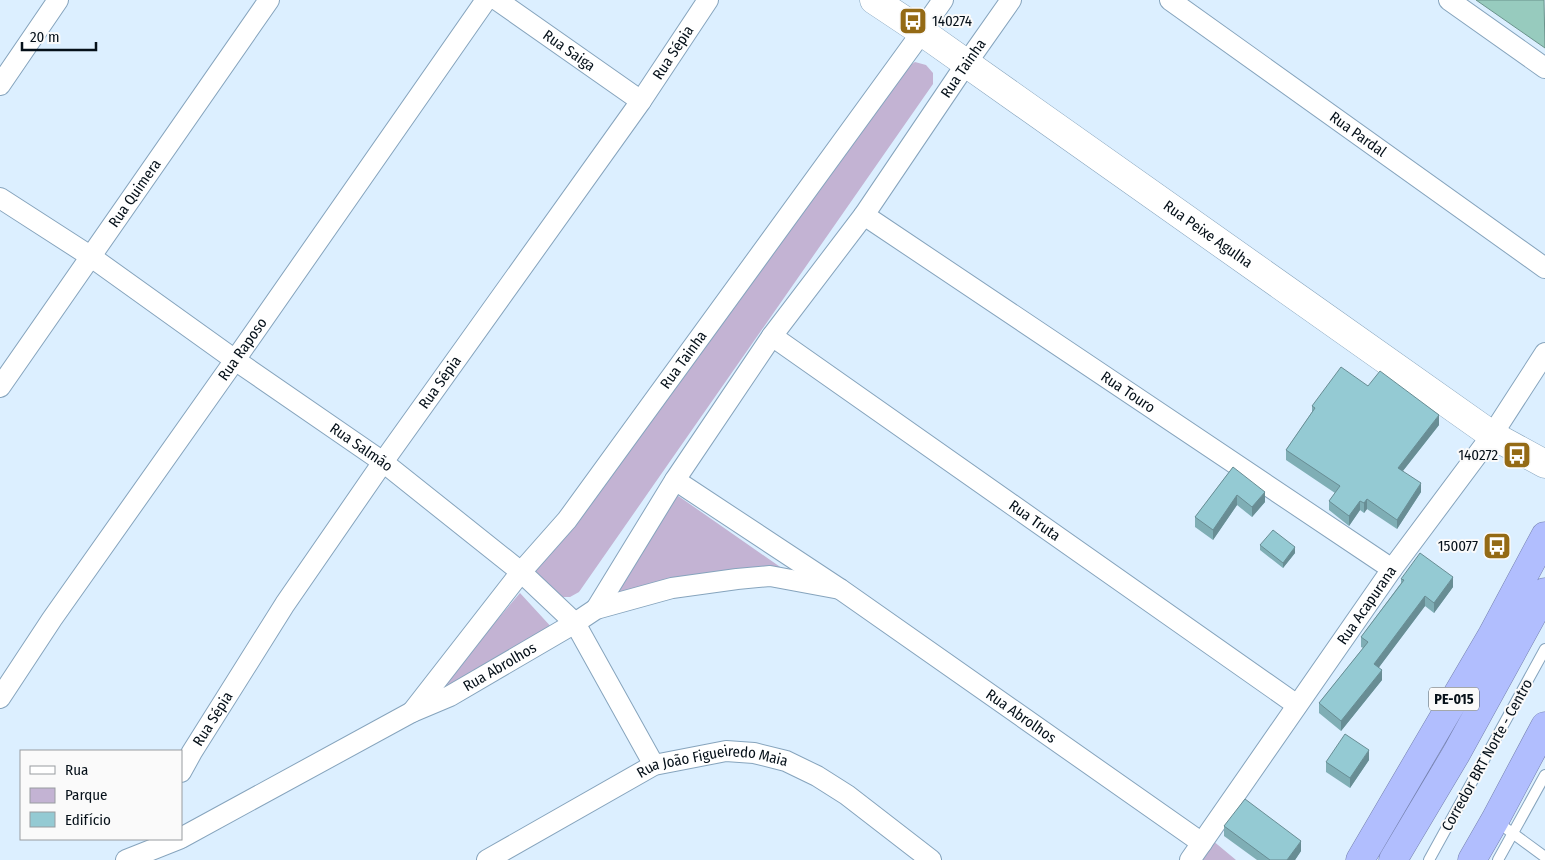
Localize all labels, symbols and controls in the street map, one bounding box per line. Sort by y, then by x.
bus stop icon: 140274 [898,6,928,36]
place label: 140274 [932,12,972,30]
scale bar [22,20,96,52]
street label: Rua Sépia [649,22,697,83]
street label: Rua Saiga [539,26,599,75]
text: 20 m [30,28,60,46]
street label: Rua Tainha [937,35,990,101]
street label: Rua Pardal [1326,108,1390,161]
street label: Rua Quimera [105,156,165,231]
street label: Rua Peixe Agulha [1160,197,1256,272]
street label: Rua Raposo [214,314,271,384]
street label: Rua Tainha [656,327,711,392]
street label: Rua Sépia [415,352,465,412]
street label: Rua Touro [1098,367,1159,417]
street label: Rua Salmão [326,419,396,475]
bus stop icon: 140272 [1502,440,1532,470]
place label: 140272 [1458,446,1498,464]
street label: Rua Truta [1005,496,1064,545]
bus stop icon: 150077 [1482,531,1512,561]
place label: 150077 [1438,537,1478,555]
street label: Rua Acapurana [1333,563,1400,648]
street label: Rua Abrolhos [460,639,540,695]
street label: Corredor BRT Norte - Centro [1438,676,1536,834]
street label: Rua Abrolhos [983,685,1060,747]
street label: Rua Sépia [189,688,237,749]
road number: PE-015 [1429,688,1479,711]
street label: Rua João Figueiredo Maia [634,742,790,782]
legend [20,750,182,840]
text: Rua [65,761,88,779]
text: Parque [65,786,108,804]
text: Edifício [65,811,111,829]

